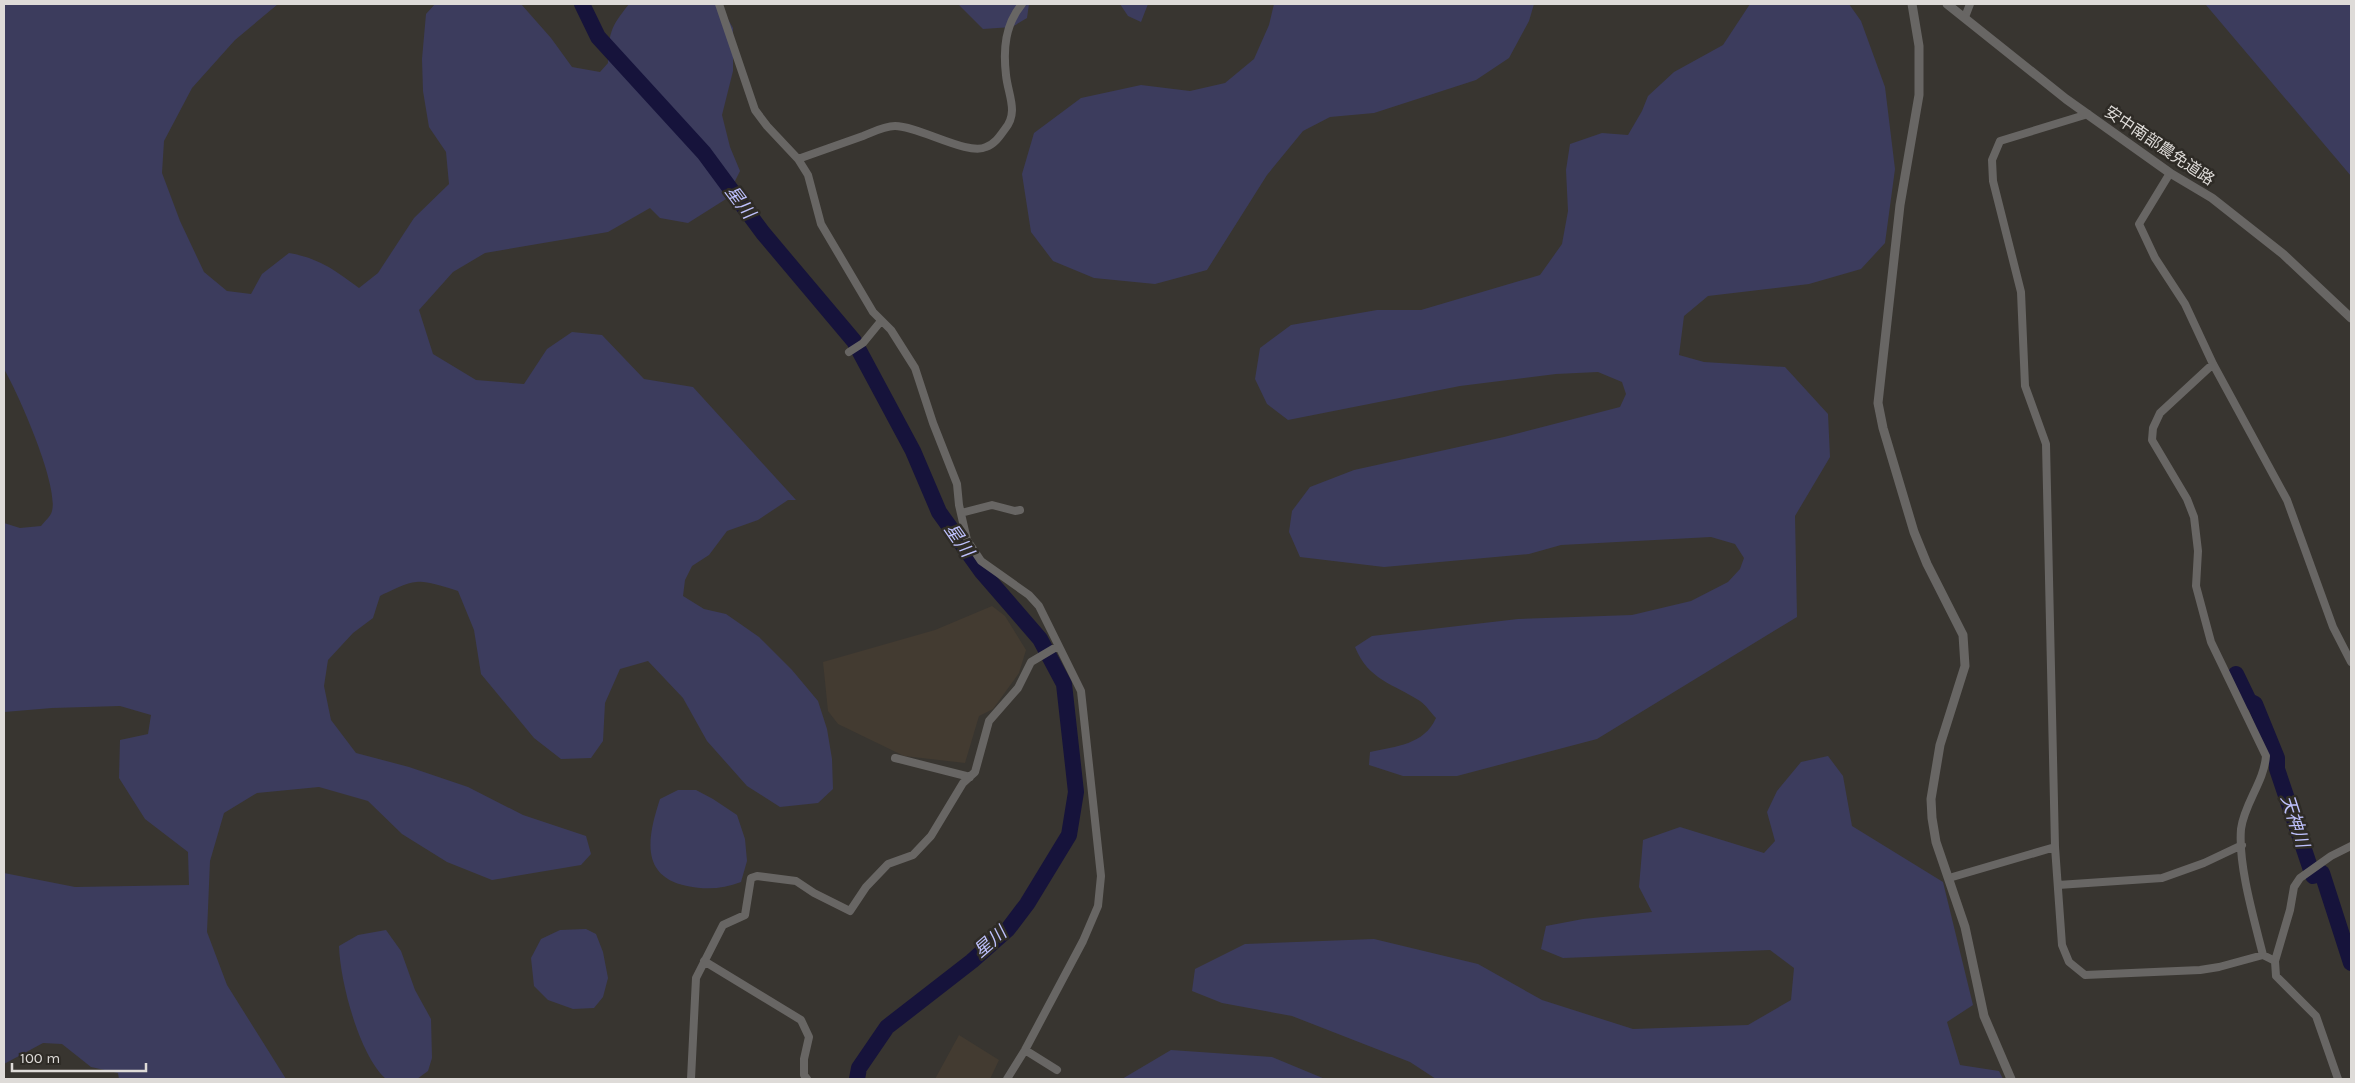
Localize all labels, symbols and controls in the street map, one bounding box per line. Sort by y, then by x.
street label: 安中南部農免道路 [2101,102,2218,189]
water label: 星川 [720,181,761,225]
water label: 星川 [940,519,979,563]
water label: 天神川 [2276,792,2314,852]
water label: 星川 [969,921,1012,962]
scale bar [12,1040,146,1072]
text: 100 m [20,1049,60,1067]

